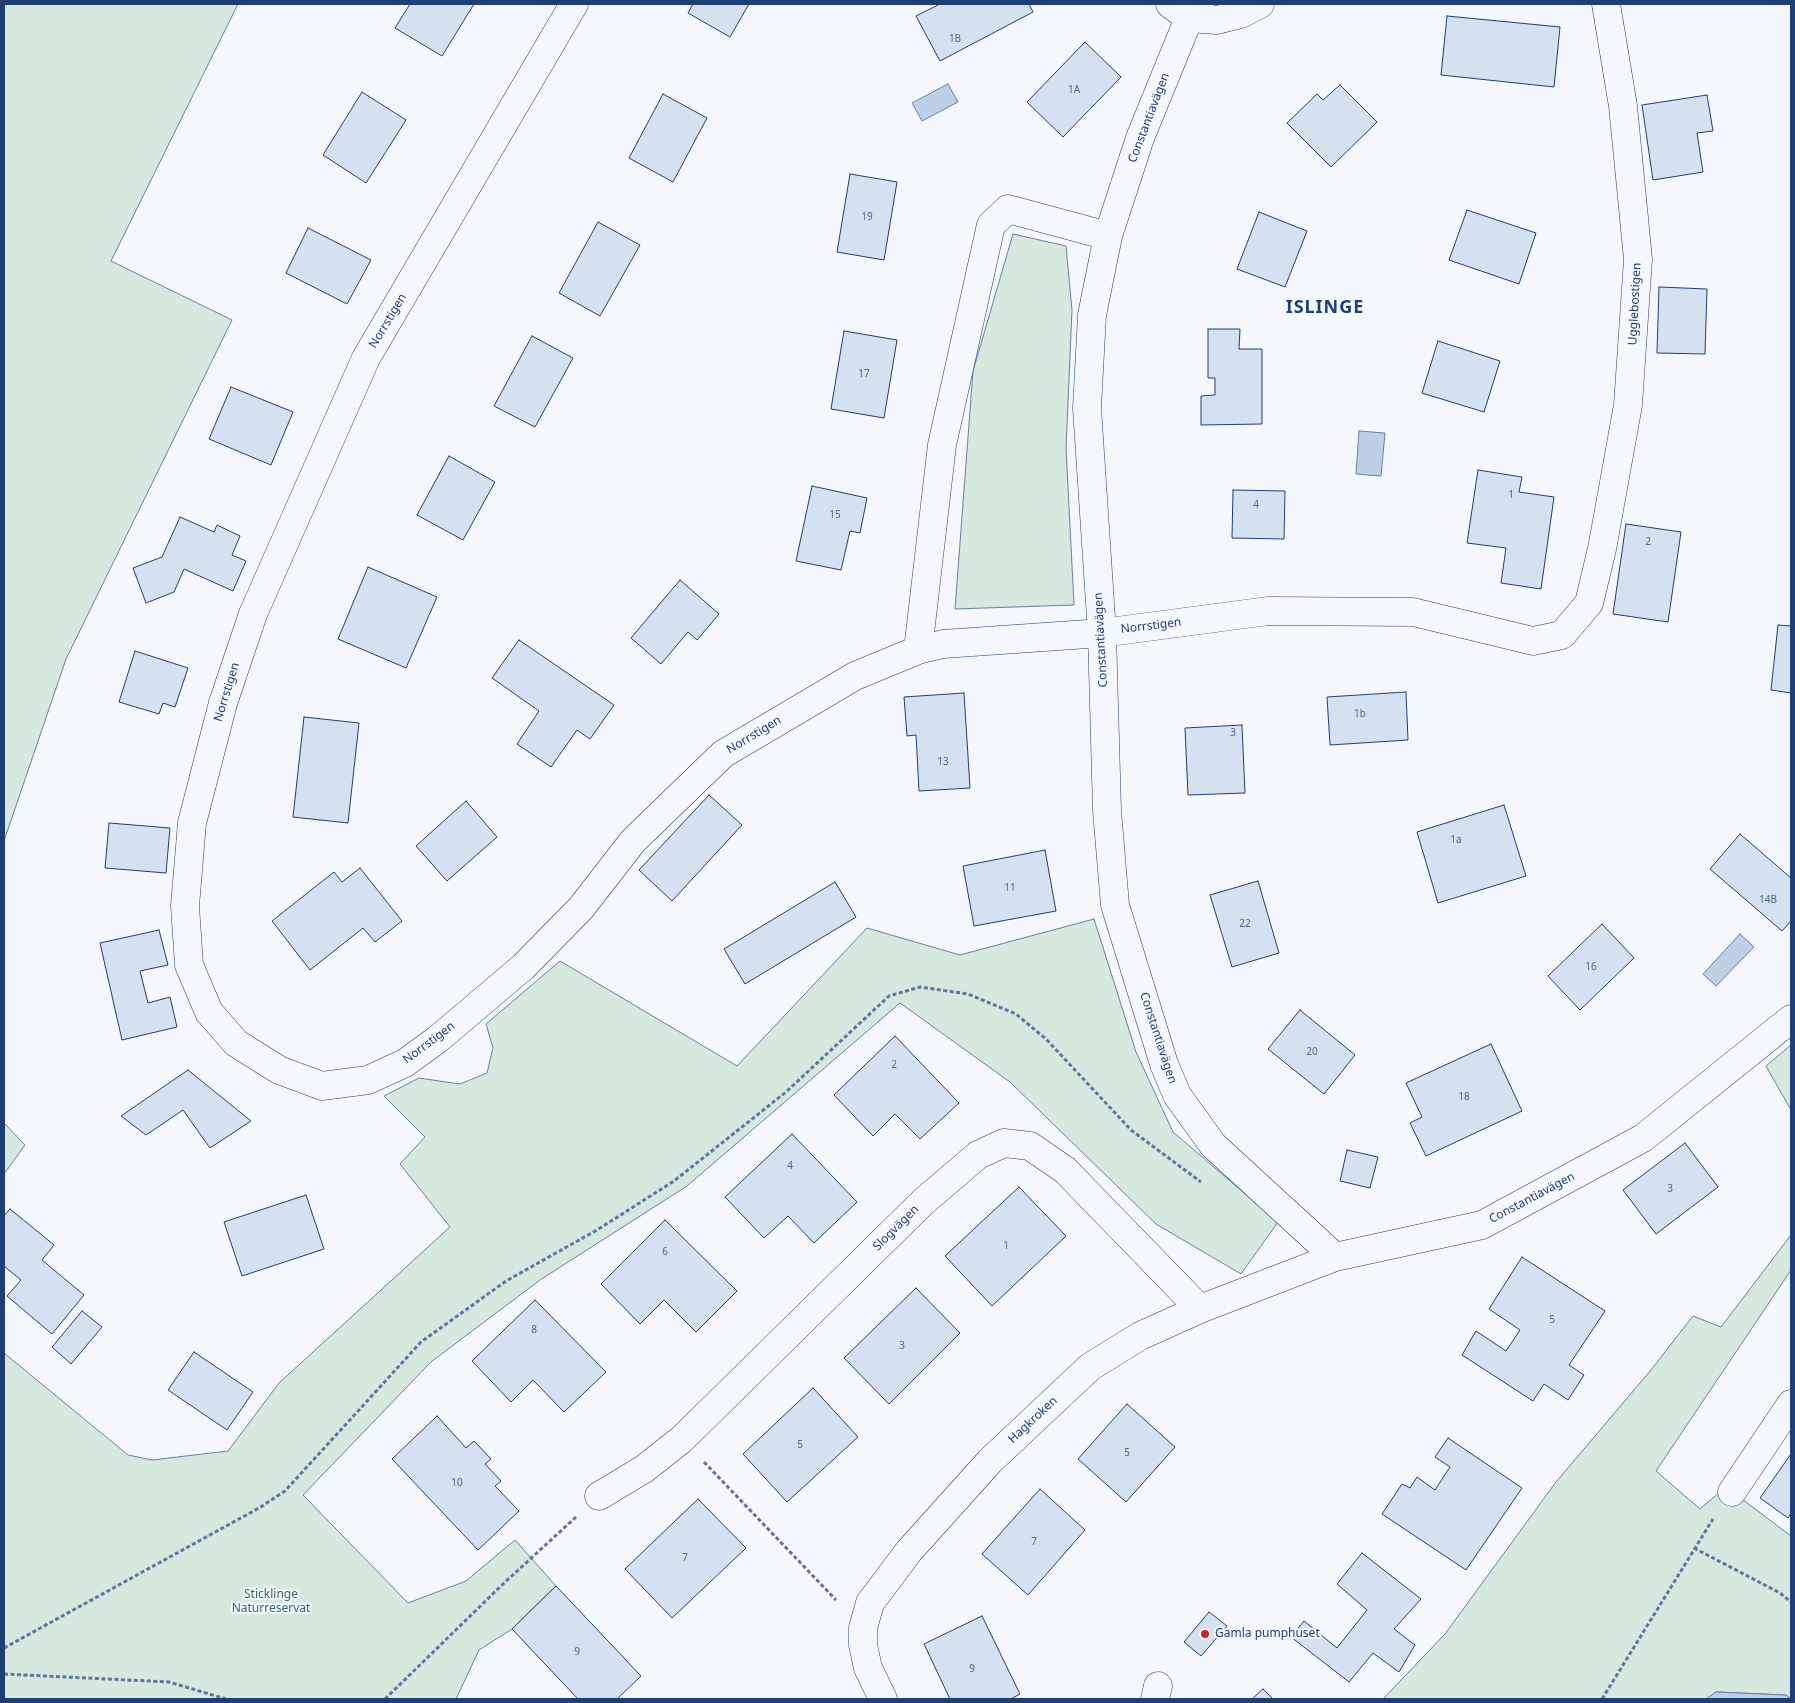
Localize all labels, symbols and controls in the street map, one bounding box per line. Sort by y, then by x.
house number: 1B [949,33,961,45]
street label: Constantiavägen [1125,71,1173,165]
house number: 1A [1068,84,1080,96]
house number: 19 [861,211,873,223]
street label: Ugglebostigen [1626,262,1644,346]
street label: Norrstigen [366,291,410,351]
district label: ISLINGE [1285,297,1365,319]
house number: 17 [858,368,870,380]
house number: 1 [1508,489,1514,501]
house number: 4 [1253,499,1259,511]
house number: 15 [829,509,841,521]
house number: 2 [1645,536,1651,548]
street label: Constantiavägen [1091,592,1111,688]
street label: Norrstigen [1120,615,1182,637]
street label: Norrstigen [211,661,243,723]
house number: 1b [1354,708,1366,720]
street label: Norrstigen [724,713,784,757]
house number: 3 [1230,727,1236,739]
house number: 13 [937,756,949,768]
house number: 1a [1450,834,1462,846]
house number: 11 [1004,882,1016,894]
house number: 14B [1759,894,1777,906]
house number: 22 [1239,918,1251,930]
house number: 16 [1585,961,1597,973]
street label: Constantiavägen [1136,991,1180,1085]
street label: Norrstigen [400,1019,458,1067]
house number: 20 [1306,1046,1318,1058]
house number: 2 [891,1059,897,1071]
house number: 18 [1458,1091,1470,1103]
house number: 4 [787,1160,793,1172]
street label: Constantiavägen [1487,1169,1577,1227]
house number: 3 [1667,1183,1673,1195]
street label: Slogvägen [870,1202,922,1254]
house number: 1 [1003,1240,1009,1252]
house number: 6 [662,1246,668,1258]
house number: 5 [1549,1314,1555,1326]
house number: 8 [531,1324,537,1336]
house number: 3 [899,1340,905,1352]
street label: Hagkroken [1005,1394,1061,1446]
house number: 5 [797,1439,803,1451]
house number: 5 [1124,1447,1130,1459]
house number: 10 [451,1477,463,1489]
house number: 7 [1031,1536,1037,1548]
house number: 7 [682,1552,688,1564]
park label: Sticklinge Naturreservat [232,1588,310,1616]
place label: Gamla pumphuset [1215,1627,1320,1641]
marker: Gamla pumphuset [1199,1628,1211,1640]
house number: 9 [574,1646,580,1658]
house number: 9 [969,1663,975,1675]

